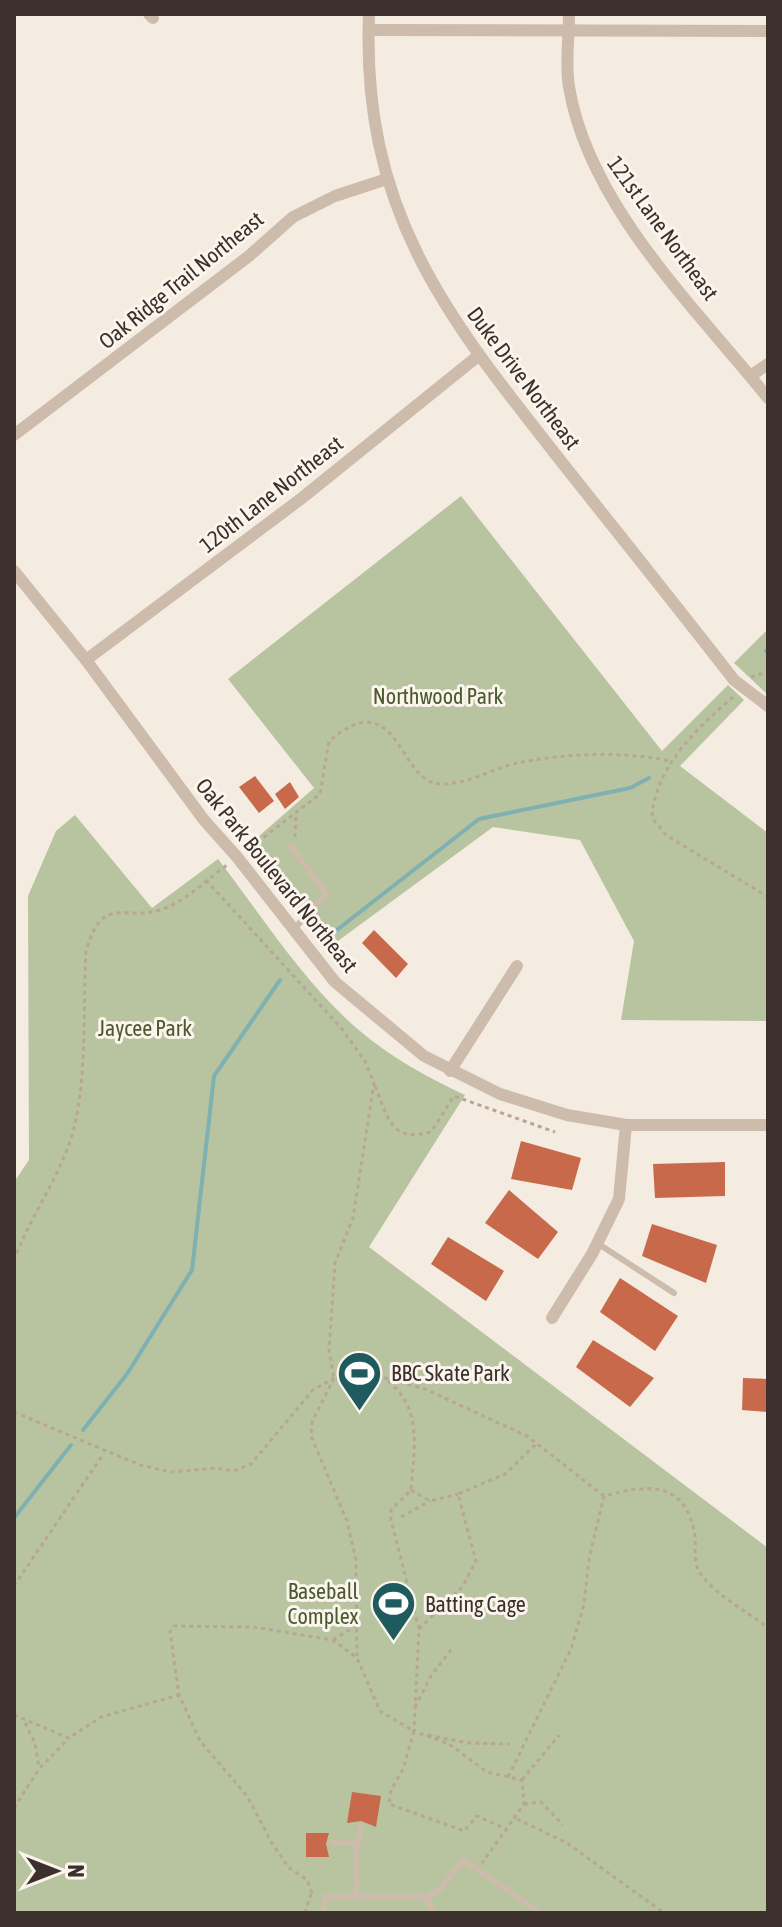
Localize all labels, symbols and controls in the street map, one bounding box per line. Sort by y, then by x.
street label: 121st Lane Northeast [602,151,724,305]
street label: Oak Ridge Trail Northeast [94,206,268,354]
street label: Duke Drive Northeast [462,302,586,454]
street label: 120th Lane Northeast [194,430,348,558]
park label: Northwood Park [373,683,504,709]
street label: Oak Park Boulevard Northeast [191,773,363,977]
park label: Jaycee Park [98,1015,192,1041]
sports icon: BBC Skate Park [336,1349,384,1412]
place label: BBC Skate Park [391,1360,510,1386]
park label: Baseball Complex [288,1578,359,1629]
sports icon: Batting Cage [370,1580,418,1643]
place label: Batting Cage [425,1591,526,1617]
north arrow [16,1831,96,1911]
text: N [63,1865,89,1877]

